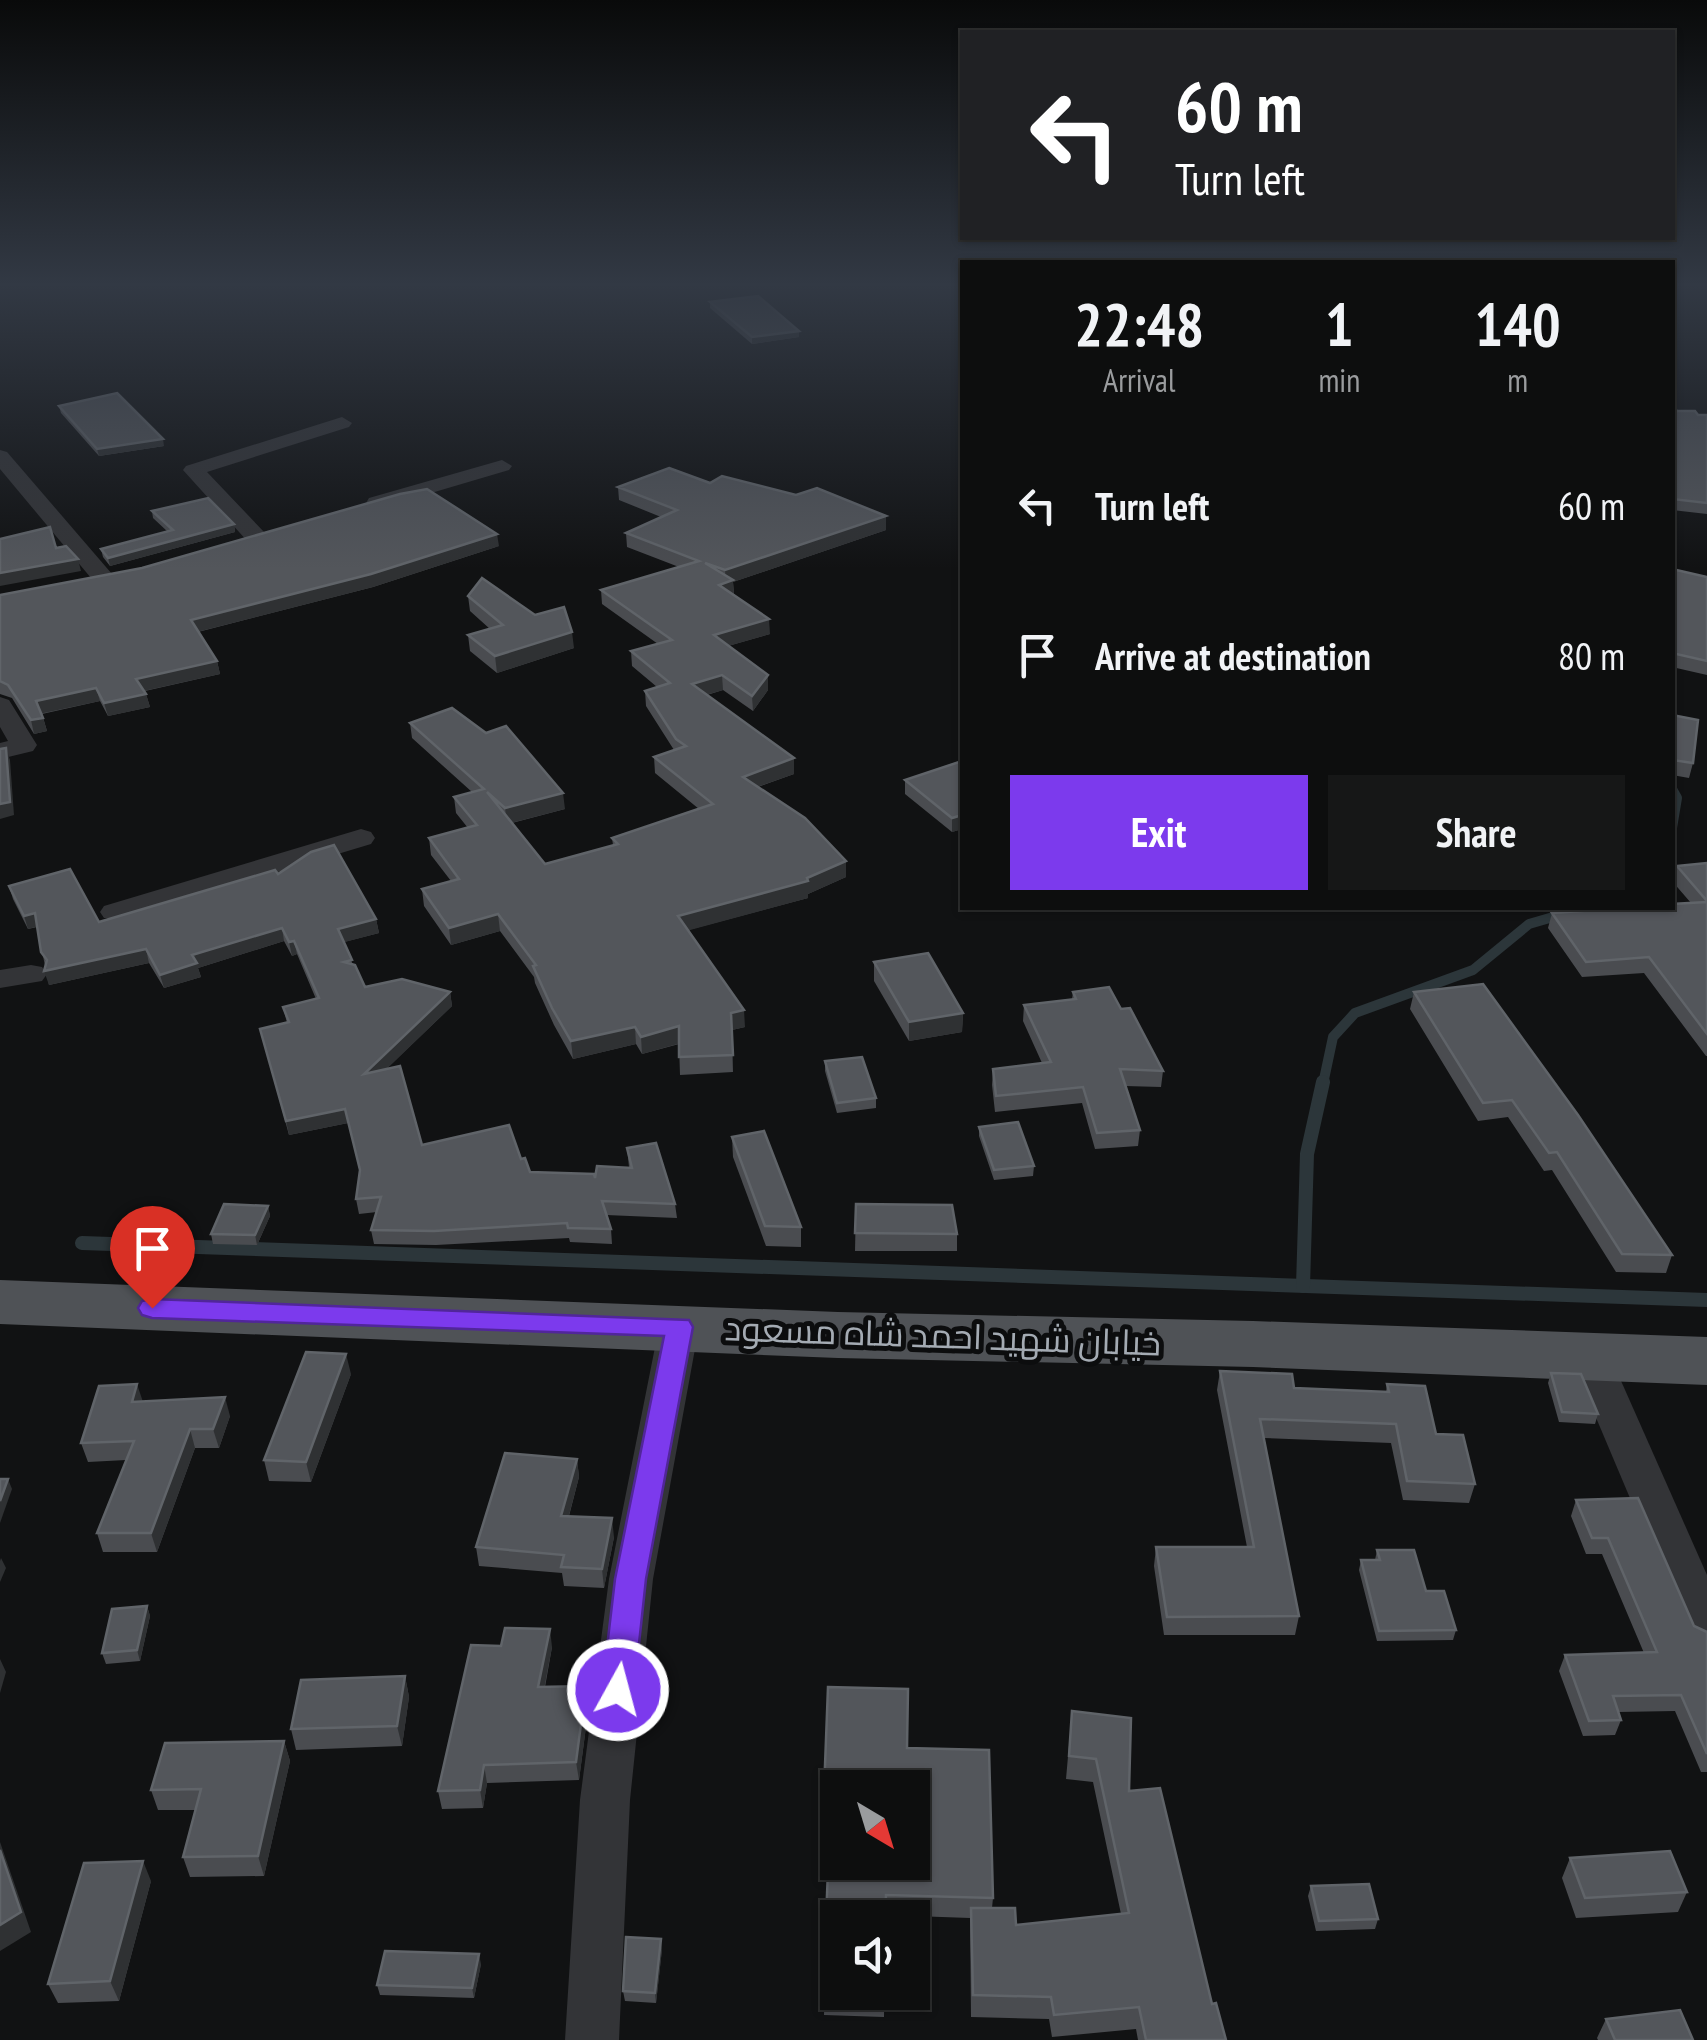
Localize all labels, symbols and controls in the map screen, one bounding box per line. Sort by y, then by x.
text: 60 m [1175,61,1303,151]
icon: left [1010,70,1140,200]
text: Turn left [1175,149,1305,207]
text: 22:48 [1074,285,1204,363]
text: 1 [1325,285,1354,363]
text: 140 [1475,285,1561,363]
text: Arrival [1103,359,1175,401]
text: min [1318,359,1360,401]
text: m [1507,359,1528,401]
icon: left [1010,478,1065,533]
text: Turn left [1095,481,1209,530]
text: 60 m [1558,481,1625,530]
icon: arrive [1010,628,1065,683]
text: Arrive at destination [1095,631,1371,680]
text: 80 m [1558,631,1625,680]
button: Exit [1010,775,1308,890]
button: Share [1328,775,1625,890]
pin [110,1206,195,1309]
icon: arrive [125,1221,180,1276]
street label: خیابان شهید احمد شاه مسعود [724,1304,1162,1366]
position arrow [566,1638,670,1742]
north arrow [820,1770,930,1880]
map controls [820,1770,930,2010]
button: sound [820,1900,930,2010]

